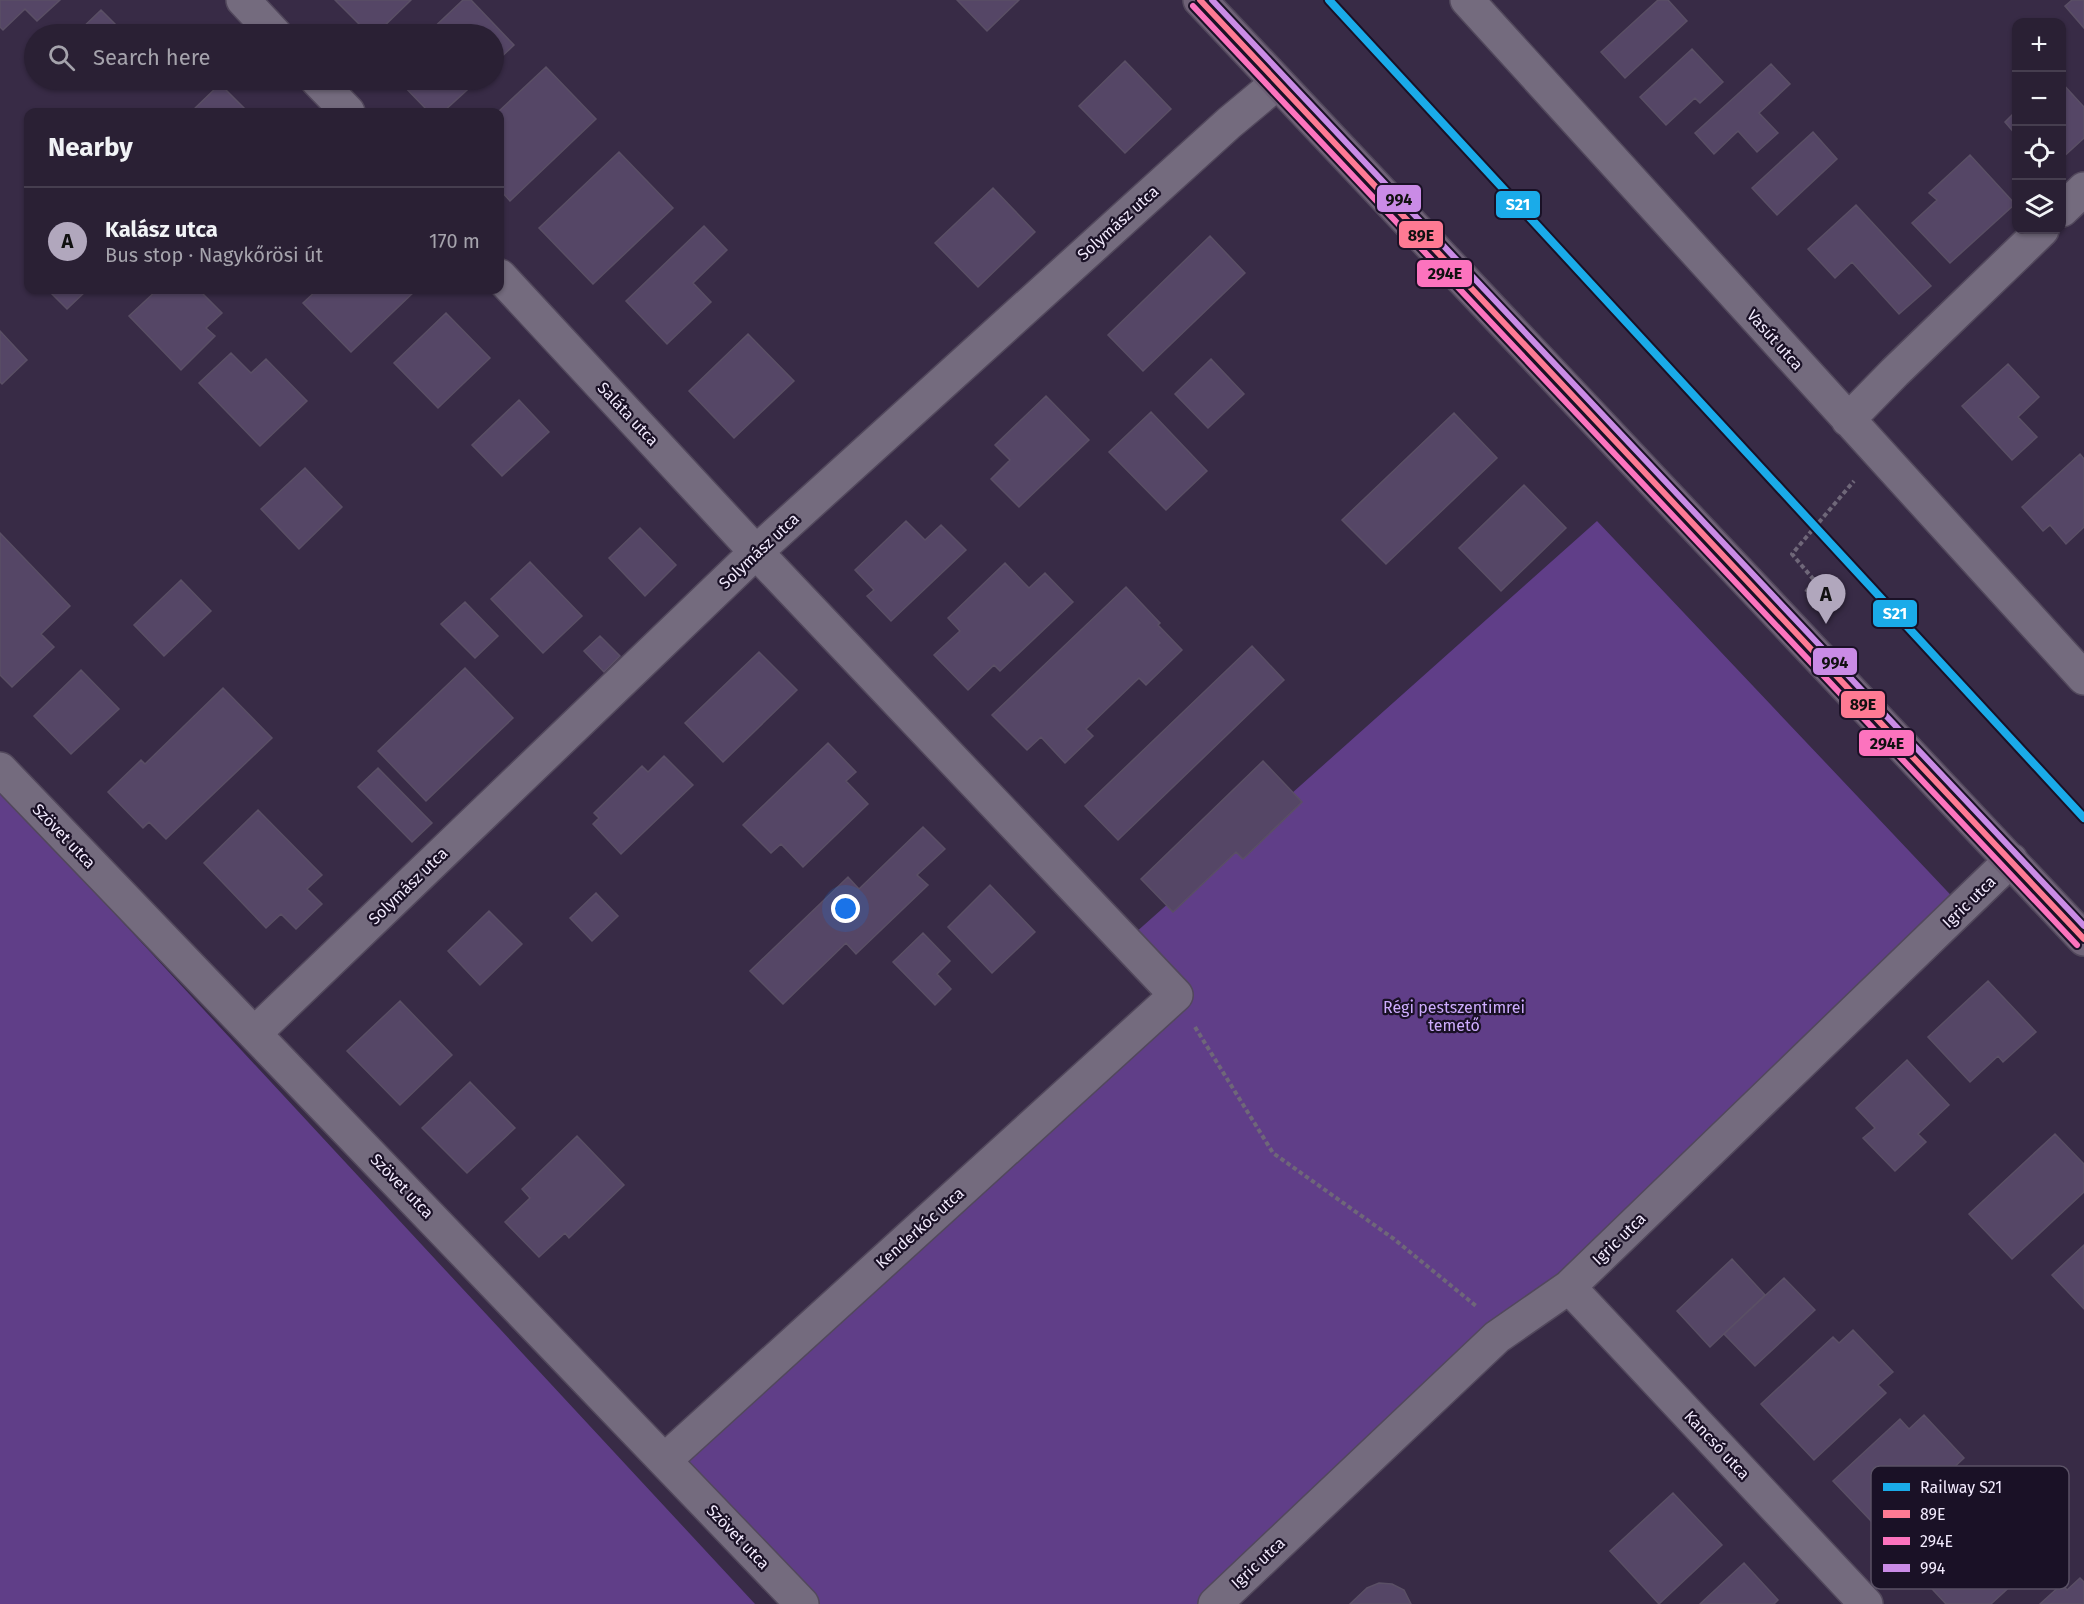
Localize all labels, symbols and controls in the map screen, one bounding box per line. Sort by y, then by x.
map controls [2012,18,2066,234]
button: + [2012,18,2066,72]
search box [24,24,504,90]
icon: search [45,41,78,74]
text: Search here [93,44,211,71]
button: − [2012,72,2066,126]
button: locate [2012,126,2066,180]
text: Nearby [48,132,133,163]
button: layers [2012,180,2066,234]
street label: Solymász utca [1074,182,1162,264]
line badge: 994 [1376,184,1422,213]
text: 994 [1386,190,1412,209]
line badge: S21 [1495,190,1541,219]
text: S21 [1506,195,1530,214]
text: Kalász utca [105,216,218,243]
line badge: 89E [1398,220,1444,249]
text: 89E [1408,226,1434,245]
text: A [62,229,73,253]
text: 170 m [429,229,480,253]
text: Bus stop · Nagykőrösi út [105,243,323,267]
line badge: 294E [1416,259,1473,288]
text: 294E [1428,264,1462,283]
street label: Vasút utca [1743,306,1807,374]
street label: Saláta utca [594,378,662,450]
street label: Solymász utca [715,509,803,593]
pin: A [1806,574,1846,624]
line badge: S21 [1872,599,1918,628]
text: S21 [1883,604,1907,623]
line badge: 994 [1812,647,1858,676]
text: 994 [1822,653,1848,672]
line badge: 89E [1840,690,1886,719]
text: 89E [1850,695,1876,714]
line badge: 294E [1858,729,1915,757]
text: 294E [1870,734,1904,753]
street label: Szövet utca [29,800,99,872]
street label: Solymász utca [365,844,451,928]
street label: Igric utca [1938,872,2000,932]
your location [831,894,860,923]
park label: Régi pestszentimrei temető [1383,998,1525,1035]
street label: Szövet utca [367,1150,437,1222]
street label: Kenderkóc utca [872,1183,968,1273]
street label: Igric utca [1588,1209,1650,1269]
street label: Kancsó utca [1680,1407,1754,1483]
legend [1871,1466,2069,1589]
text: Railway S21 [1920,1478,2002,1497]
street label: Szövet utca [703,1501,773,1573]
text: 89E [1920,1505,1946,1524]
text: 294E [1920,1532,1953,1551]
street label: Igric utca [1227,1533,1289,1593]
text: 994 [1920,1559,1946,1578]

